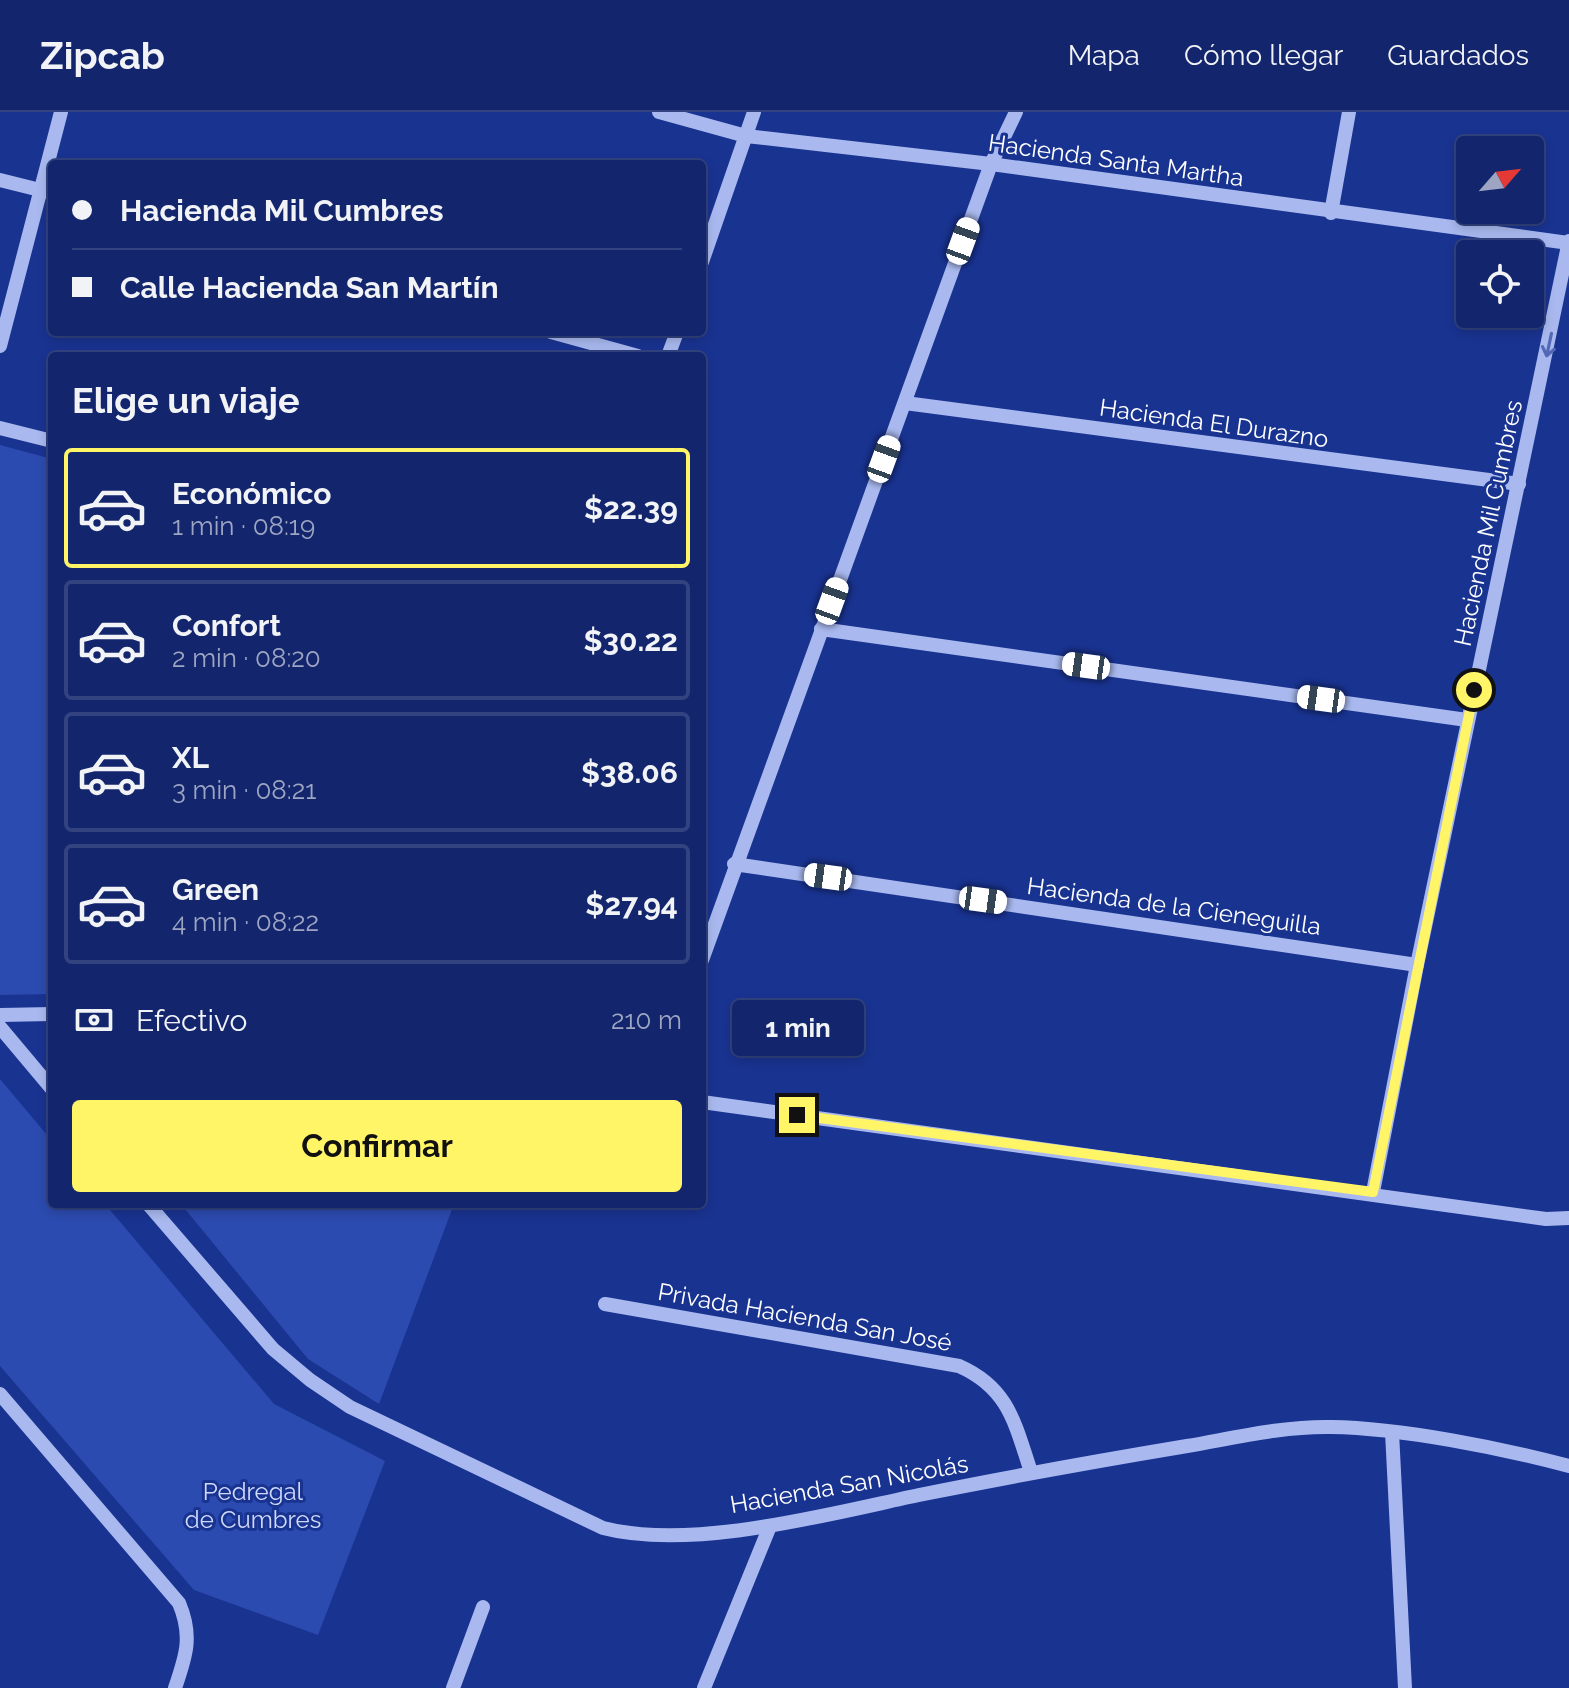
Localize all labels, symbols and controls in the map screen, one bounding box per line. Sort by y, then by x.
text: Zipcab [40,33,165,78]
text: Mapa [1068,39,1140,72]
text: Cómo llegar [1184,39,1343,72]
text: Guardados [1387,39,1529,72]
street label: Hacienda Santa Martha [986,128,1246,192]
north arrow [1456,136,1544,224]
map controls [1456,136,1544,328]
text: Hacienda Mil Cumbres [120,193,444,228]
car [944,214,982,268]
button: locate [1456,240,1544,328]
text: Calle Hacienda San Martín [120,270,499,305]
one-way arrow [1540,331,1555,357]
text: Elige un viaje [72,379,300,421]
street label: Hacienda El Durazno [1098,393,1330,453]
street label: Hacienda Mil Cumbres [1448,397,1528,649]
car [865,432,903,486]
icon: car [76,472,148,544]
text: Económico [172,476,332,511]
text: $22.39 [584,491,678,526]
text: 1 min · 08:19 [172,511,315,541]
car [813,574,851,628]
icon: car [76,604,148,676]
text: Confort [172,608,281,643]
text: $30.22 [583,623,678,658]
text: 2 min · 08:20 [172,643,321,673]
car [1061,651,1111,681]
route start [1456,672,1492,708]
car [1296,684,1346,714]
icon: car [76,736,148,808]
text: XL [172,740,209,775]
text: $38.06 [581,755,678,790]
text: 3 min · 08:21 [172,775,316,805]
car [803,862,853,892]
icon: car [76,868,148,940]
street label: Hacienda de la Cieneguilla [1025,871,1323,941]
text: Green [172,872,259,907]
car [958,885,1008,915]
text: $27.94 [585,887,678,922]
text: 4 min · 08:22 [172,907,319,937]
icon: cash [72,998,116,1042]
callout: 1 min [731,999,863,1055]
text: Efectivo [136,1003,247,1038]
text: 210 m [611,1005,682,1035]
text: 1 min [765,1013,831,1043]
route end [779,1097,815,1133]
button: Confirmar [72,1100,682,1192]
street label: Privada Hacienda San José [656,1277,954,1357]
street label: Hacienda San Nicolás [728,1449,970,1519]
park label: Pedregal de Cumbres [185,1477,321,1534]

